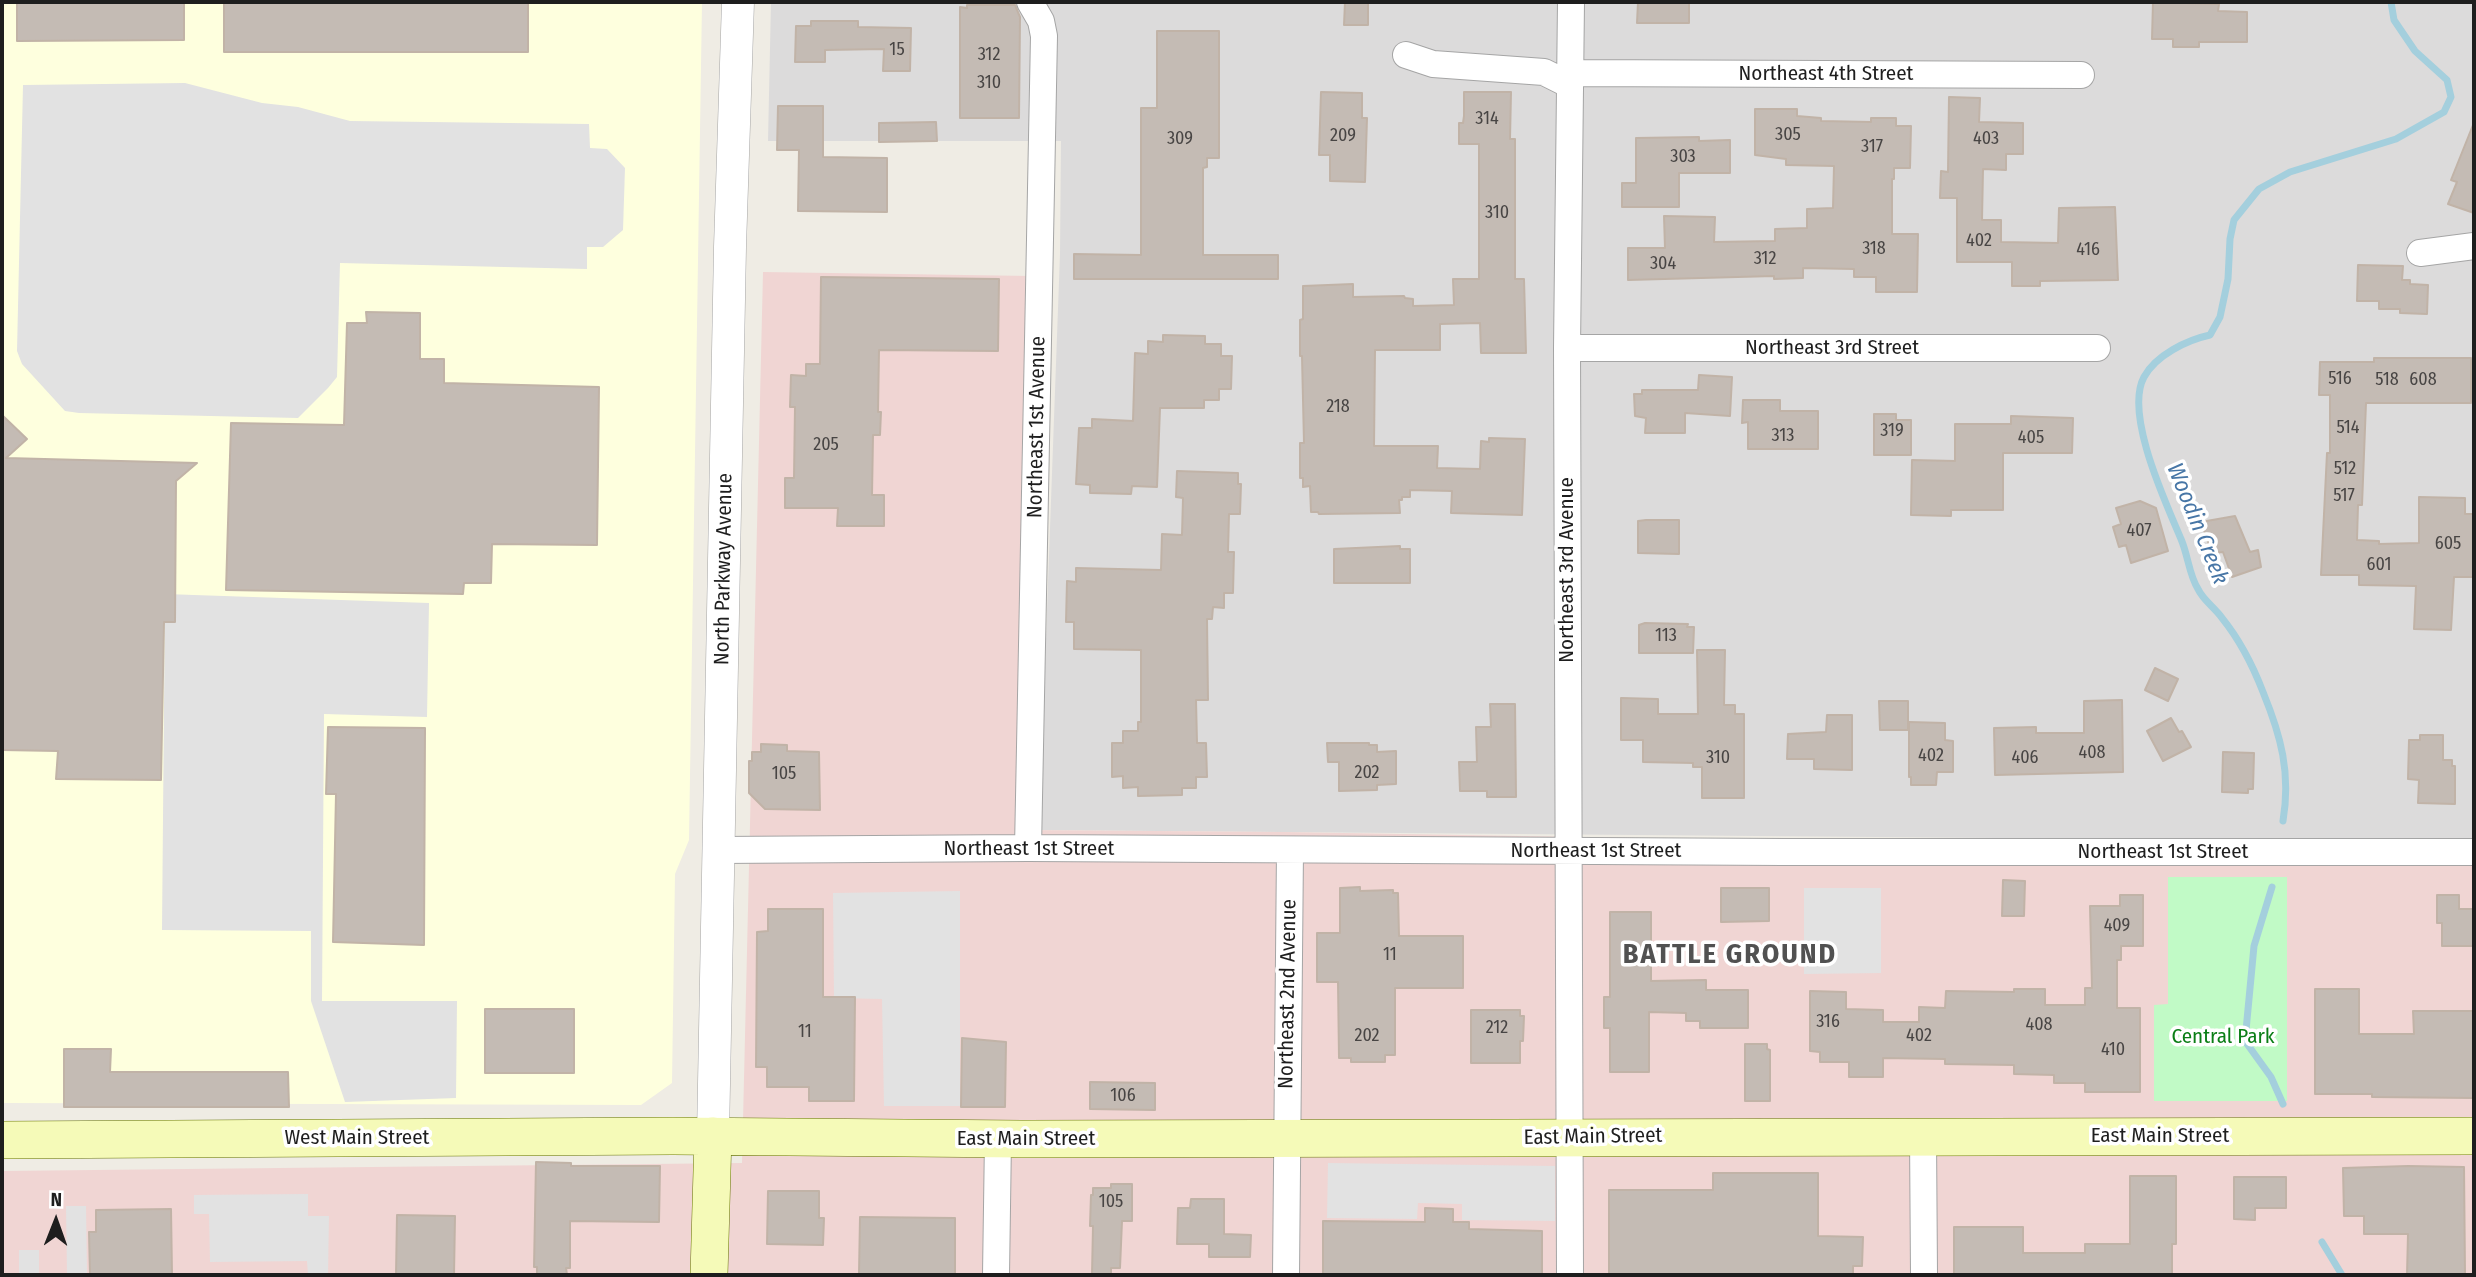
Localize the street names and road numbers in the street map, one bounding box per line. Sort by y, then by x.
street label: Northeast 4th Street [1739,61,1913,87]
street label: Northeast 3rd Street [1745,335,1919,361]
street label: Northeast 1st Avenue [1023,336,1051,518]
street label: North Parkway Avenue [710,473,738,665]
street label: Northeast 3rd Avenue [1554,477,1580,663]
street label: Northeast 1st Street [944,836,1114,862]
street label: Northeast 1st Street [1511,838,1681,864]
street label: Northeast 1st Street [2078,839,2248,865]
street label: Northeast 2nd Avenue [1274,899,1302,1089]
street label: East Main Street [1523,1123,1663,1151]
street label: East Main Street [2091,1123,2229,1149]
street label: West Main Street [285,1125,429,1151]
street label: East Main Street [957,1126,1095,1152]

